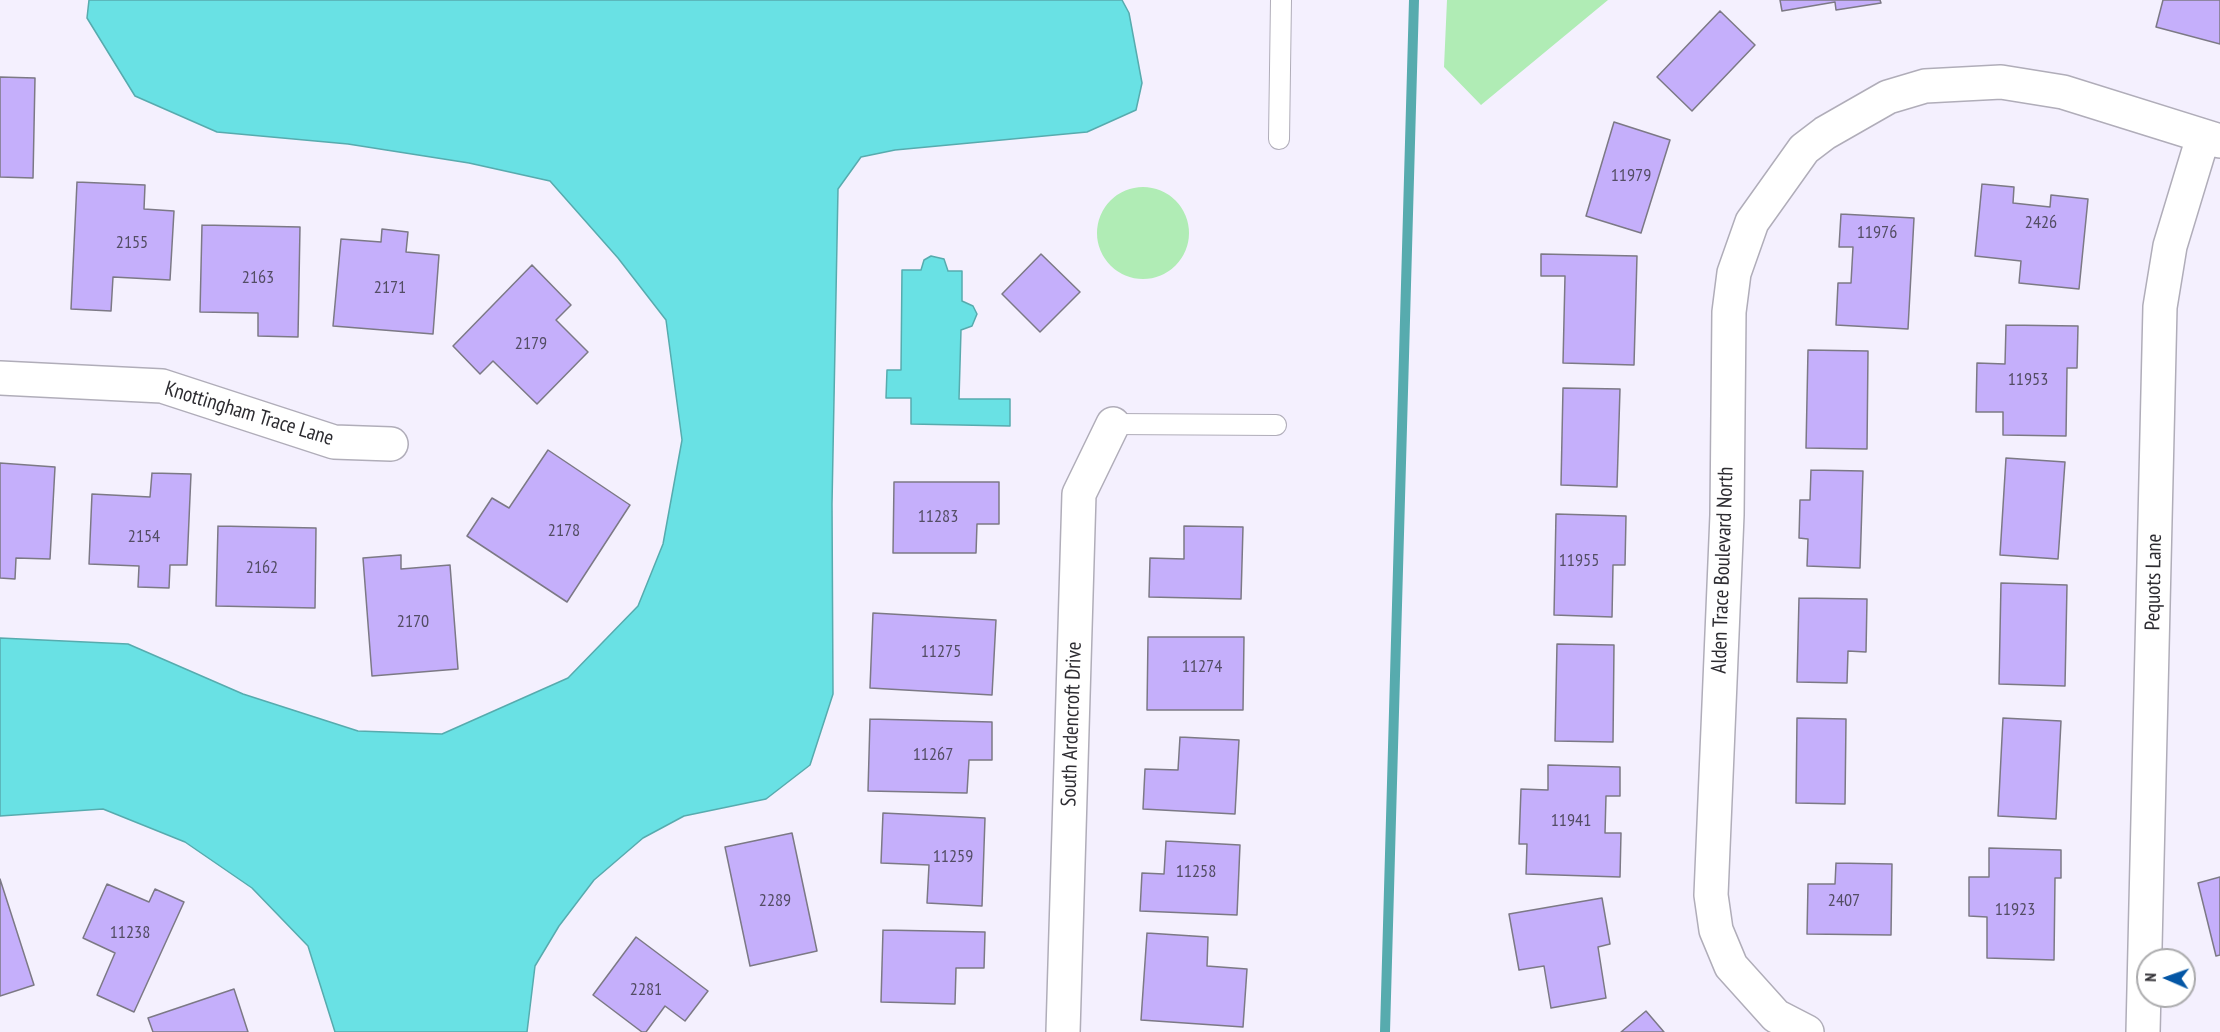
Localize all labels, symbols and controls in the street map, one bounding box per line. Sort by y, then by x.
house number: 11979 [1611,165,1651,187]
house number: 2426 [2025,212,2057,234]
house number: 11976 [1857,222,1897,244]
house number: 2155 [116,232,148,254]
house number: 2163 [242,267,274,289]
house number: 2171 [374,277,406,299]
house number: 2179 [515,333,547,355]
house number: 11953 [2008,369,2048,391]
street label: Knottingham Trace Lane [162,376,336,452]
street label: Alden Trace Boulevard North [1707,466,1739,674]
house number: 11283 [918,506,958,528]
house number: 2178 [548,520,580,542]
house number: 2154 [128,526,160,548]
street label: Pequots Lane [2141,533,2167,631]
house number: 11955 [1559,550,1599,572]
house number: 2162 [246,557,278,579]
house number: 2170 [397,611,429,633]
house number: 11275 [921,641,961,663]
street label: South Ardencroft Drive [1057,641,1087,807]
house number: 11274 [1182,656,1222,678]
house number: 11267 [913,744,953,766]
house number: 11941 [1551,810,1591,832]
house number: 11259 [933,846,973,868]
house number: 11258 [1176,861,1216,883]
house number: 2289 [759,890,791,912]
house number: 2407 [1828,890,1860,912]
house number: 11923 [1995,899,2035,921]
house number: 11238 [110,922,150,944]
north arrow [2136,948,2196,1008]
text: N [2140,973,2160,982]
house number: 2281 [630,979,662,1001]

